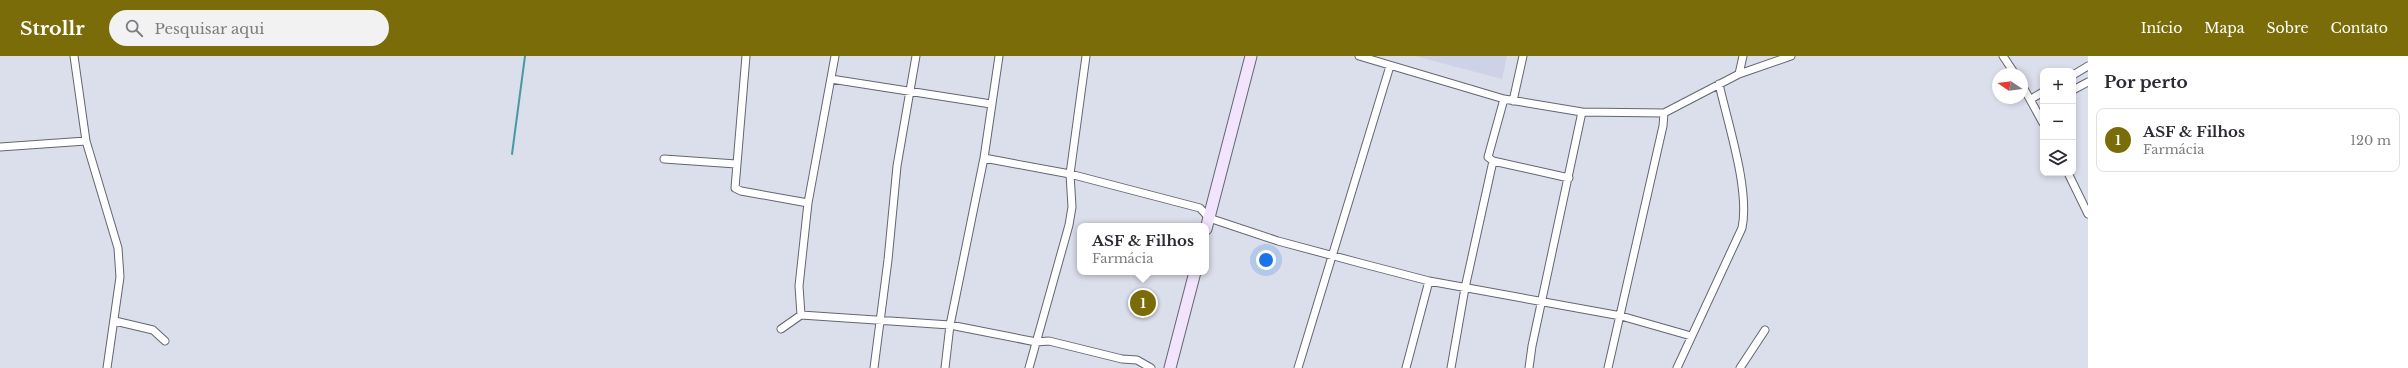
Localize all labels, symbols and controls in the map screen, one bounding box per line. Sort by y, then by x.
search box [109,10,389,46]
text: Strollr [20,17,85,40]
icon: search [123,17,145,39]
text: Pesquisar aqui [155,19,264,38]
text: Início [2141,19,2182,37]
text: Mapa [2204,19,2245,37]
text: Sobre [2267,19,2308,37]
text: Contato [2330,19,2388,37]
north arrow [1992,68,2028,104]
map controls [2040,68,2076,176]
button: + [2040,68,2076,104]
text: Por perto [2104,72,2188,93]
button: − [2040,104,2076,140]
text: ASF & Filhos [2143,122,2245,141]
text: 1 [2115,132,2121,149]
text: 120 m [2350,132,2391,149]
button: layers [2040,140,2076,176]
text: Farmácia [2143,141,2204,158]
popup [1077,223,1209,275]
text: ASF & Filhos [1092,231,1194,250]
text: Farmácia [1092,250,1153,267]
your location [1256,250,1276,270]
pin: 1 [1130,288,1156,318]

